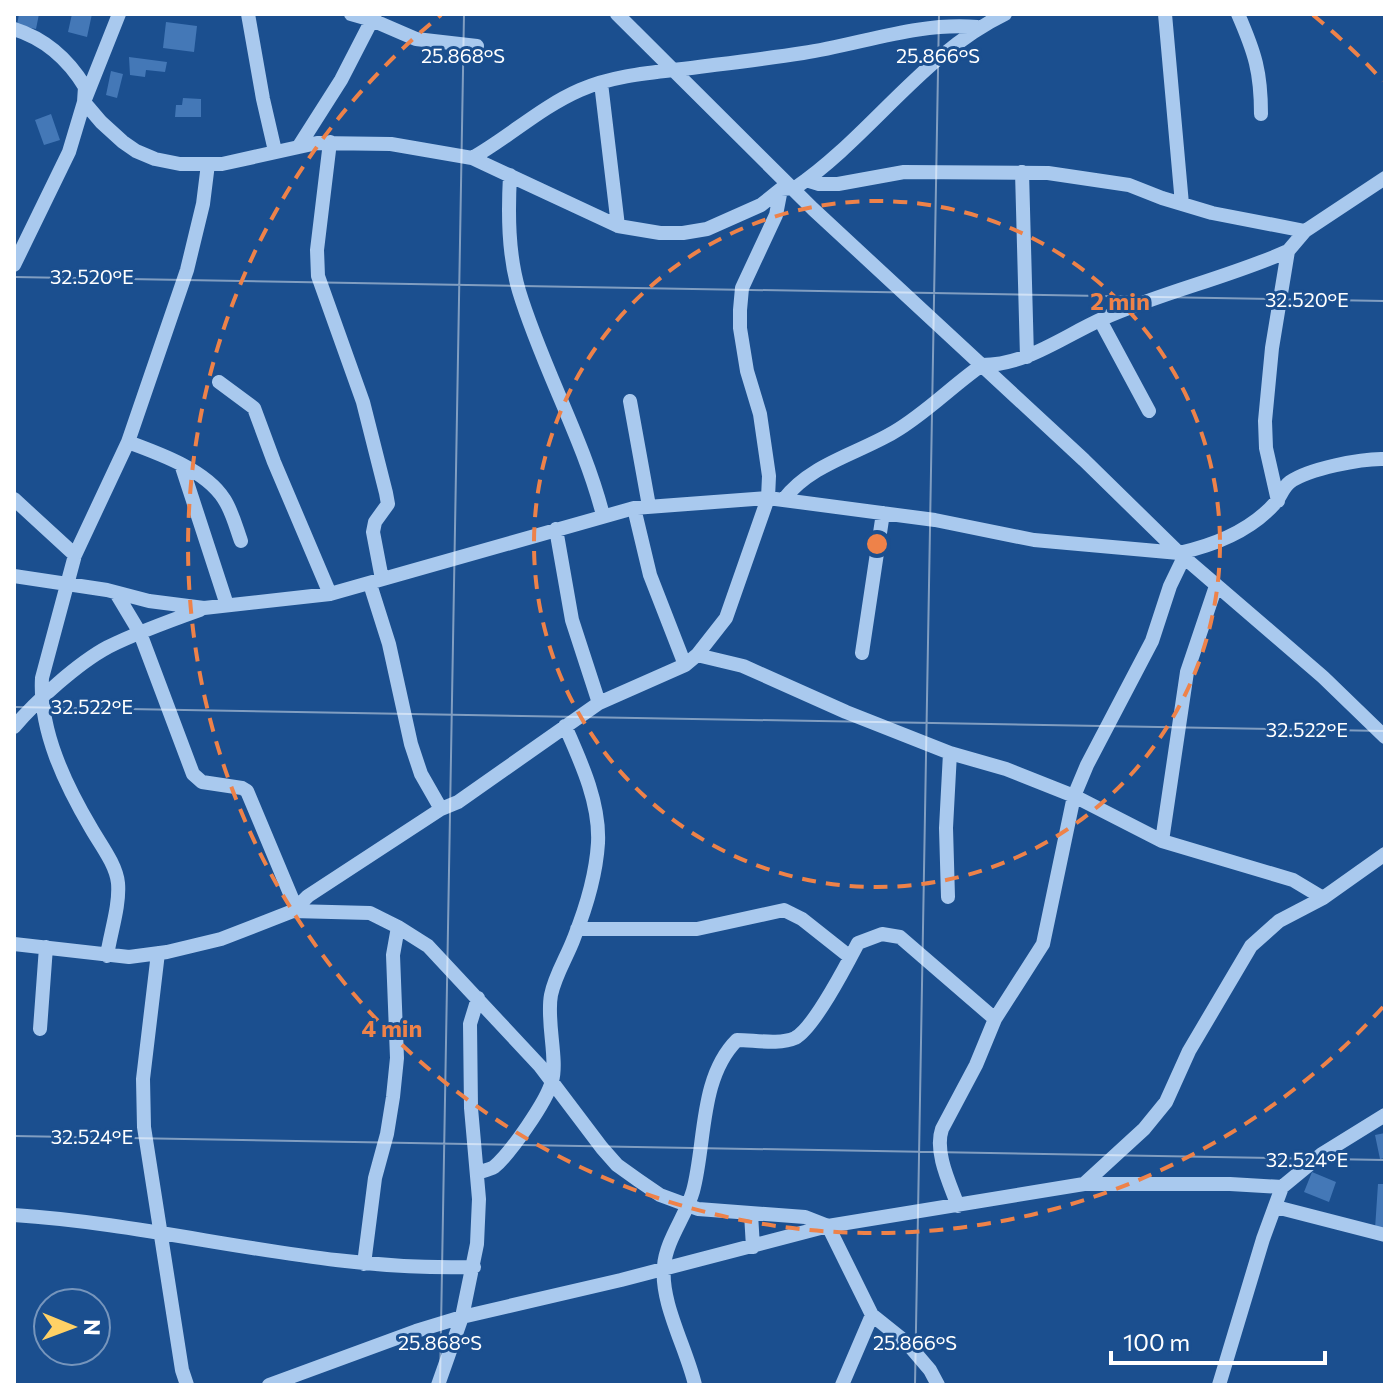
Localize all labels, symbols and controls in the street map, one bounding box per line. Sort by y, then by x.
text: 25.868°S [421,43,505,67]
text: 25.866°S [896,43,980,67]
text: 32.520°E [50,264,134,288]
text: 2 min [1090,286,1150,315]
text: 32.520°E [1265,287,1349,311]
centre of rings [863,530,891,558]
text: 32.522°E [51,694,133,718]
text: 32.522°E [1266,717,1348,741]
text: 4 min [362,1013,422,1042]
text: 32.524°E [51,1124,133,1148]
text: 32.524°E [1266,1147,1348,1171]
north arrow [32,1287,112,1367]
scale bar [1111,1315,1325,1365]
text: N [79,1319,106,1336]
text: 100 m [1123,1327,1190,1356]
text: 25.868°S [398,1330,482,1354]
text: 25.866°S [873,1330,957,1354]

